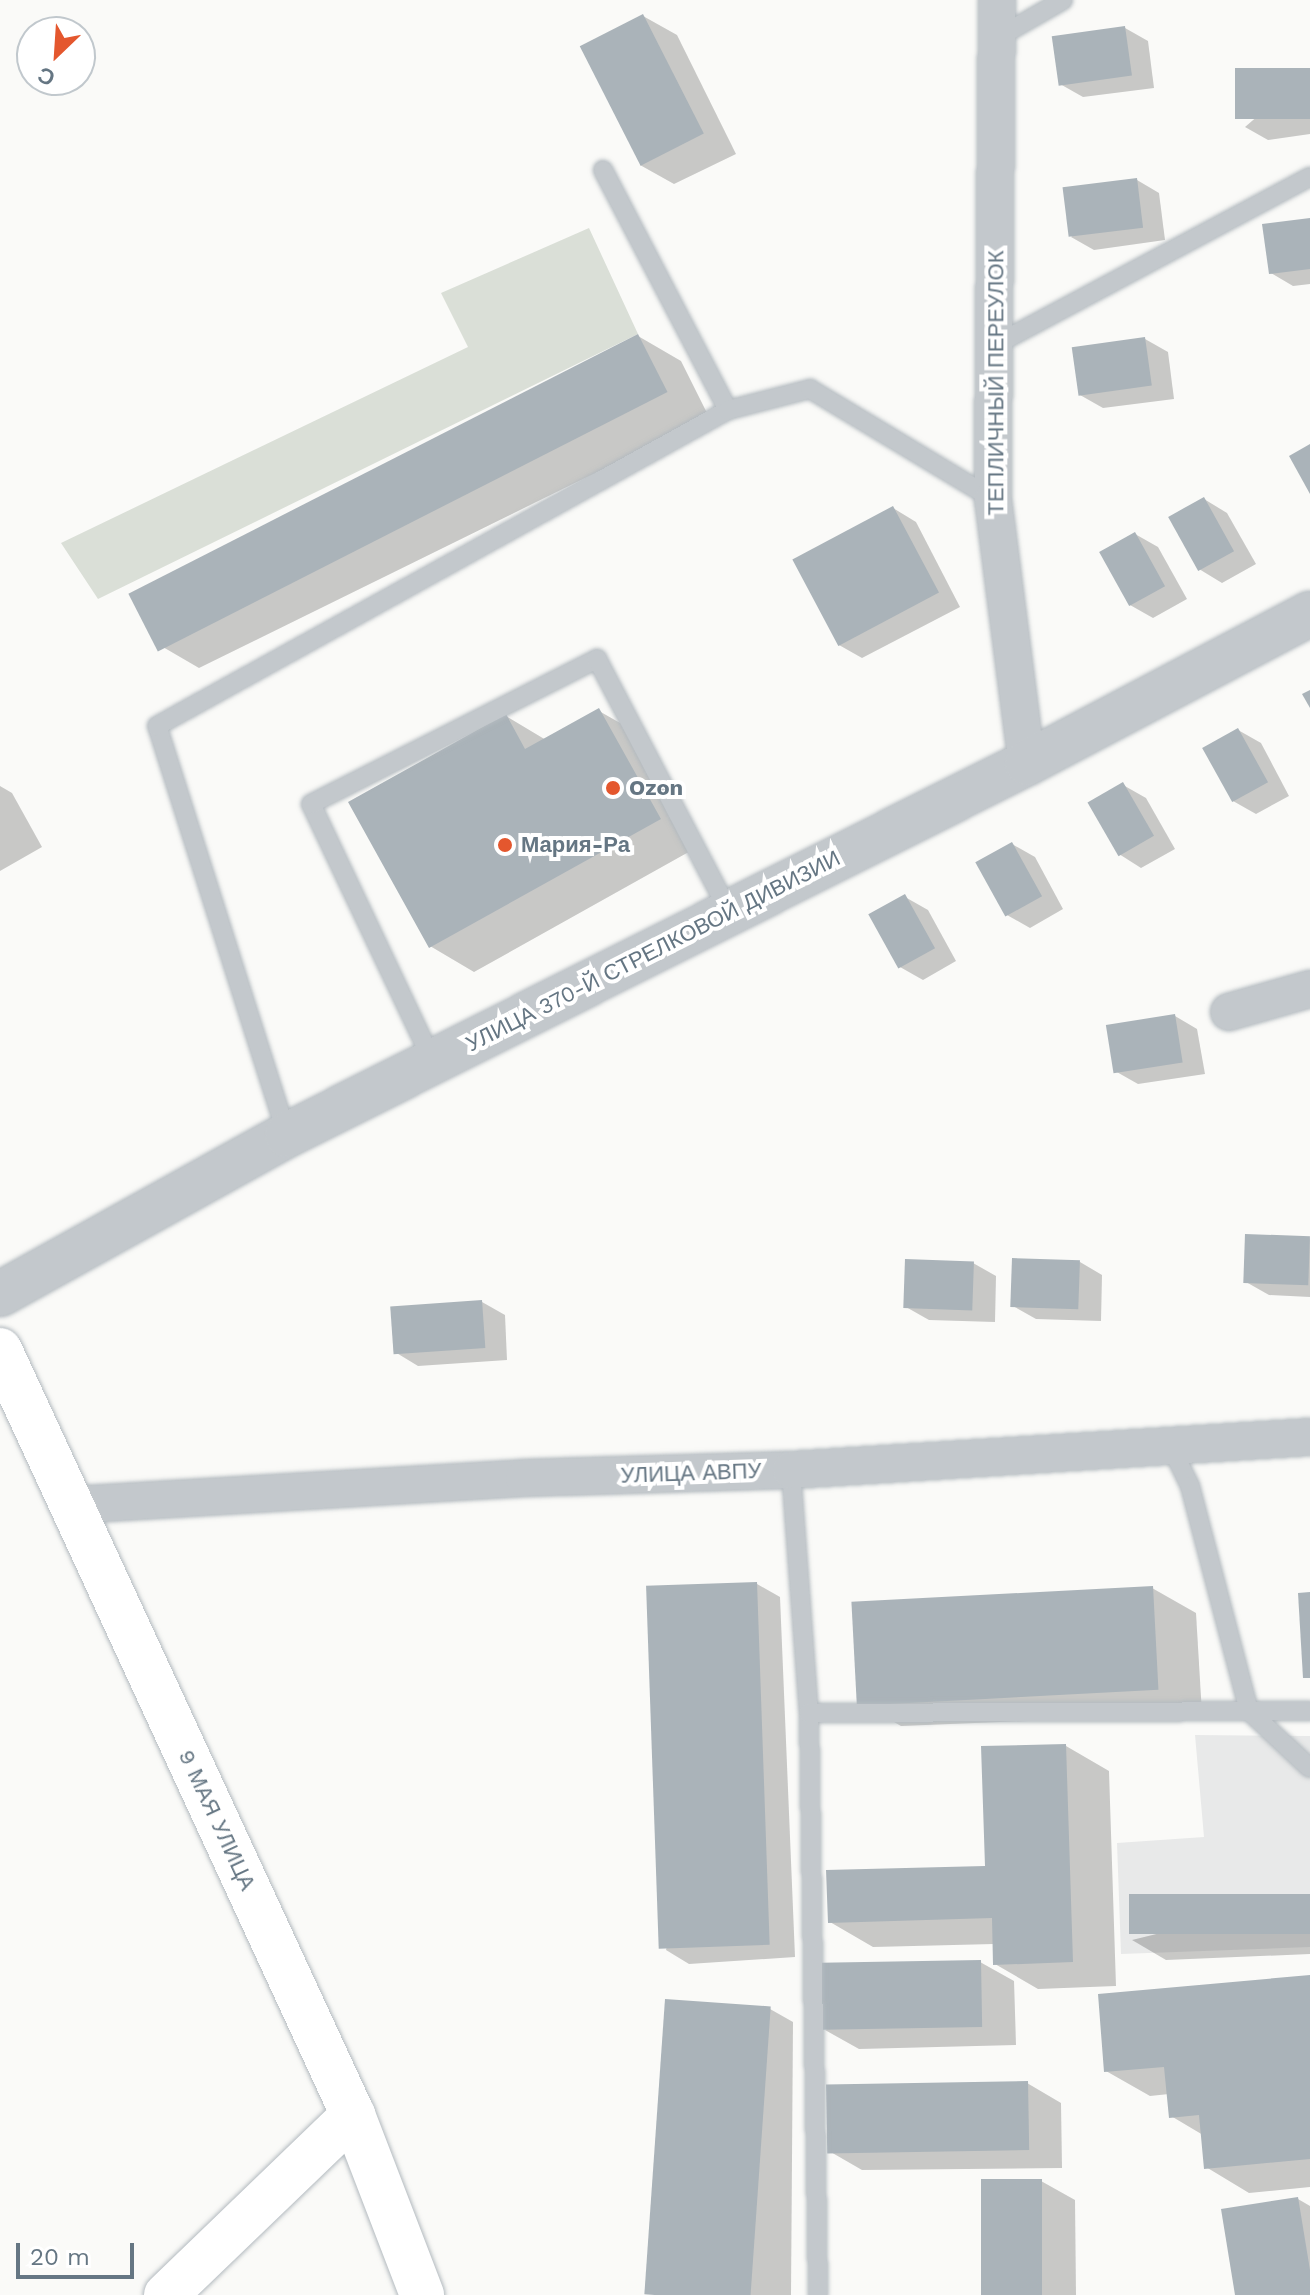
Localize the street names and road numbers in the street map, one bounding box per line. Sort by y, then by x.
street label: ТЕПЛИЧНЫЙ ПЕРЕУЛОК [983,251,1009,515]
street label: УЛИЦА 370-Й СТРЕЛКОВОЙ ДИВИЗИИ [461,845,845,1057]
street label: УЛИЦА АВПУ [620,1457,762,1489]
street label: 9 МАЯ УЛИЦА [173,1746,261,1894]

